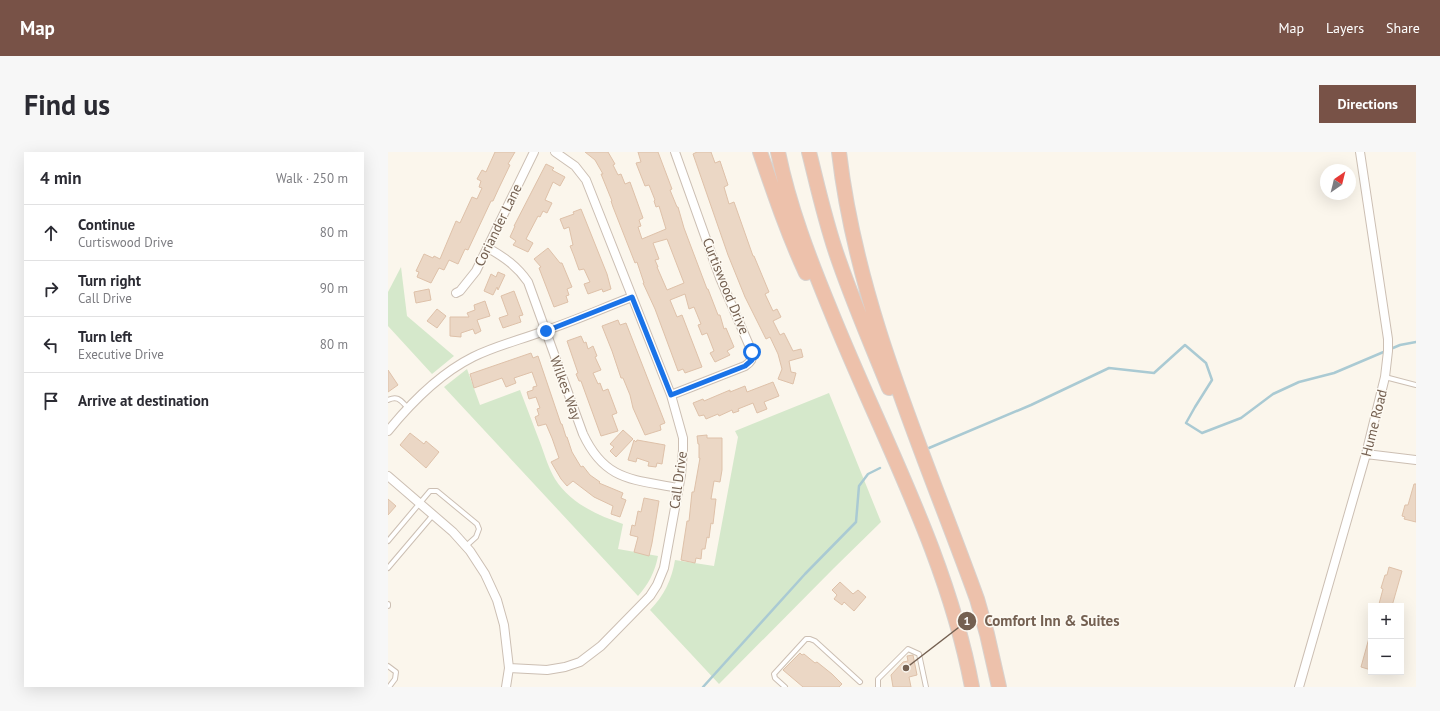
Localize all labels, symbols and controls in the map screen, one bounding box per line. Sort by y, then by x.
text: Map [20,16,55,40]
text: Map [1278,19,1304,37]
text: Layers [1326,19,1364,37]
text: Share [1386,19,1420,37]
button: Directions [1319,85,1416,123]
text: Find us [24,86,110,123]
north arrow [1320,164,1356,200]
text: 4 min [40,167,81,189]
text: Walk · 250 m [276,170,348,187]
street label: Coriander Lane [470,181,526,269]
text: Continue [78,215,135,234]
icon: ahead [40,222,62,244]
text: 80 m [320,224,348,241]
text: Curtiswood Drive [78,234,173,251]
street label: Curtiswood Drive [698,235,754,337]
text: Turn right [78,271,141,290]
icon: right [40,278,62,300]
text: 90 m [320,280,348,297]
text: Call Drive [78,290,132,307]
route end [537,322,555,340]
text: Turn left [78,327,132,346]
icon: left [40,334,62,356]
text: 80 m [320,336,348,353]
route start [743,343,761,361]
text: Executive Drive [78,346,164,363]
street label: Wilkes Way [546,353,586,423]
street label: Hume Road [1357,387,1391,459]
icon: arrive [40,390,62,412]
text: Arrive at destination [78,391,209,410]
street label: Call Drive [665,450,691,510]
map controls [1368,603,1404,675]
button: + [1368,603,1404,639]
callout: Comfort Inn & Suites [957,607,1128,634]
text: Comfort Inn & Suites [984,611,1120,630]
text: 1 [964,613,970,628]
button: − [1368,639,1404,675]

